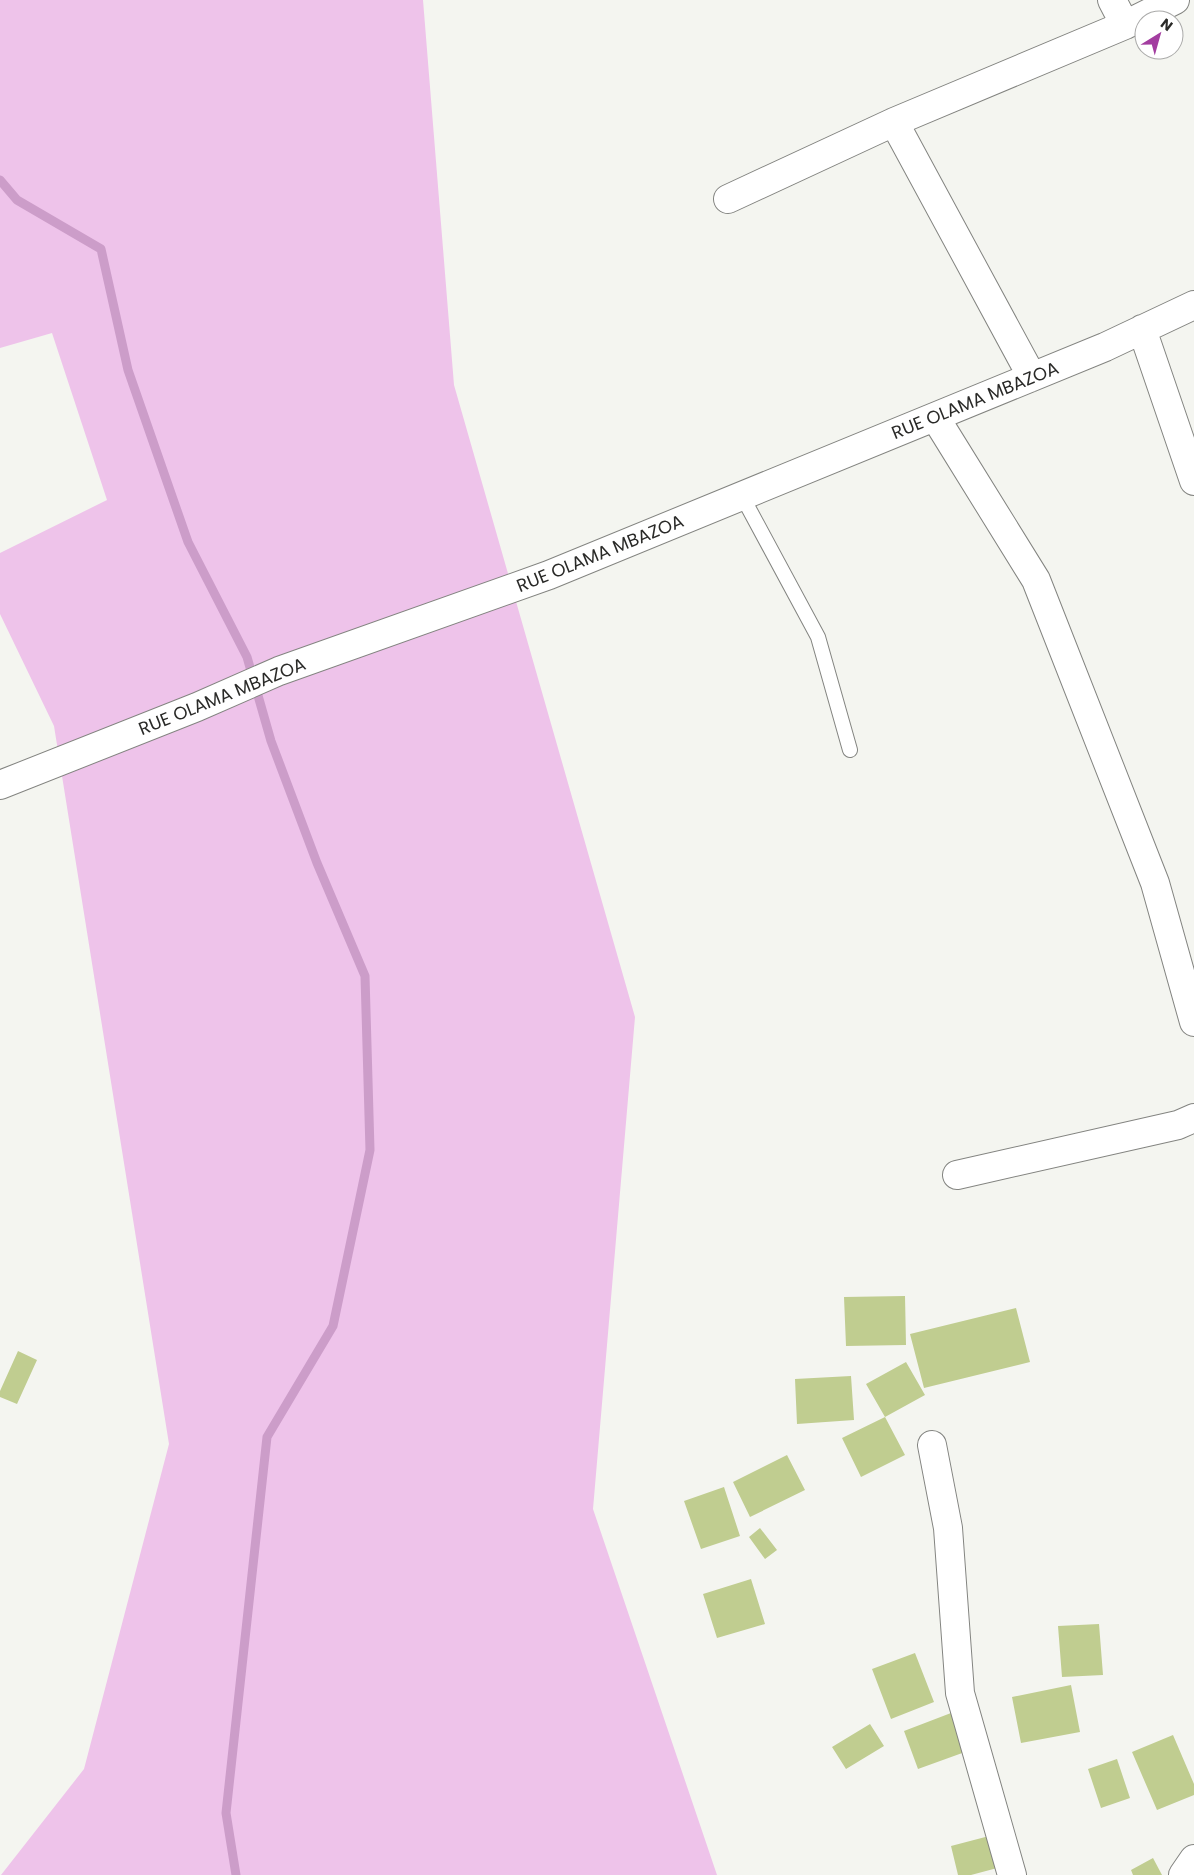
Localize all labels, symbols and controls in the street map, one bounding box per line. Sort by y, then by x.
north arrow [1134,10,1184,60]
text: N [1157,13,1177,36]
street label: RUE OLAMA MBAZOA [888,355,1062,445]
street label: RUE OLAMA MBAZOA [513,508,687,598]
street label: RUE OLAMA MBAZOA [135,651,309,741]

